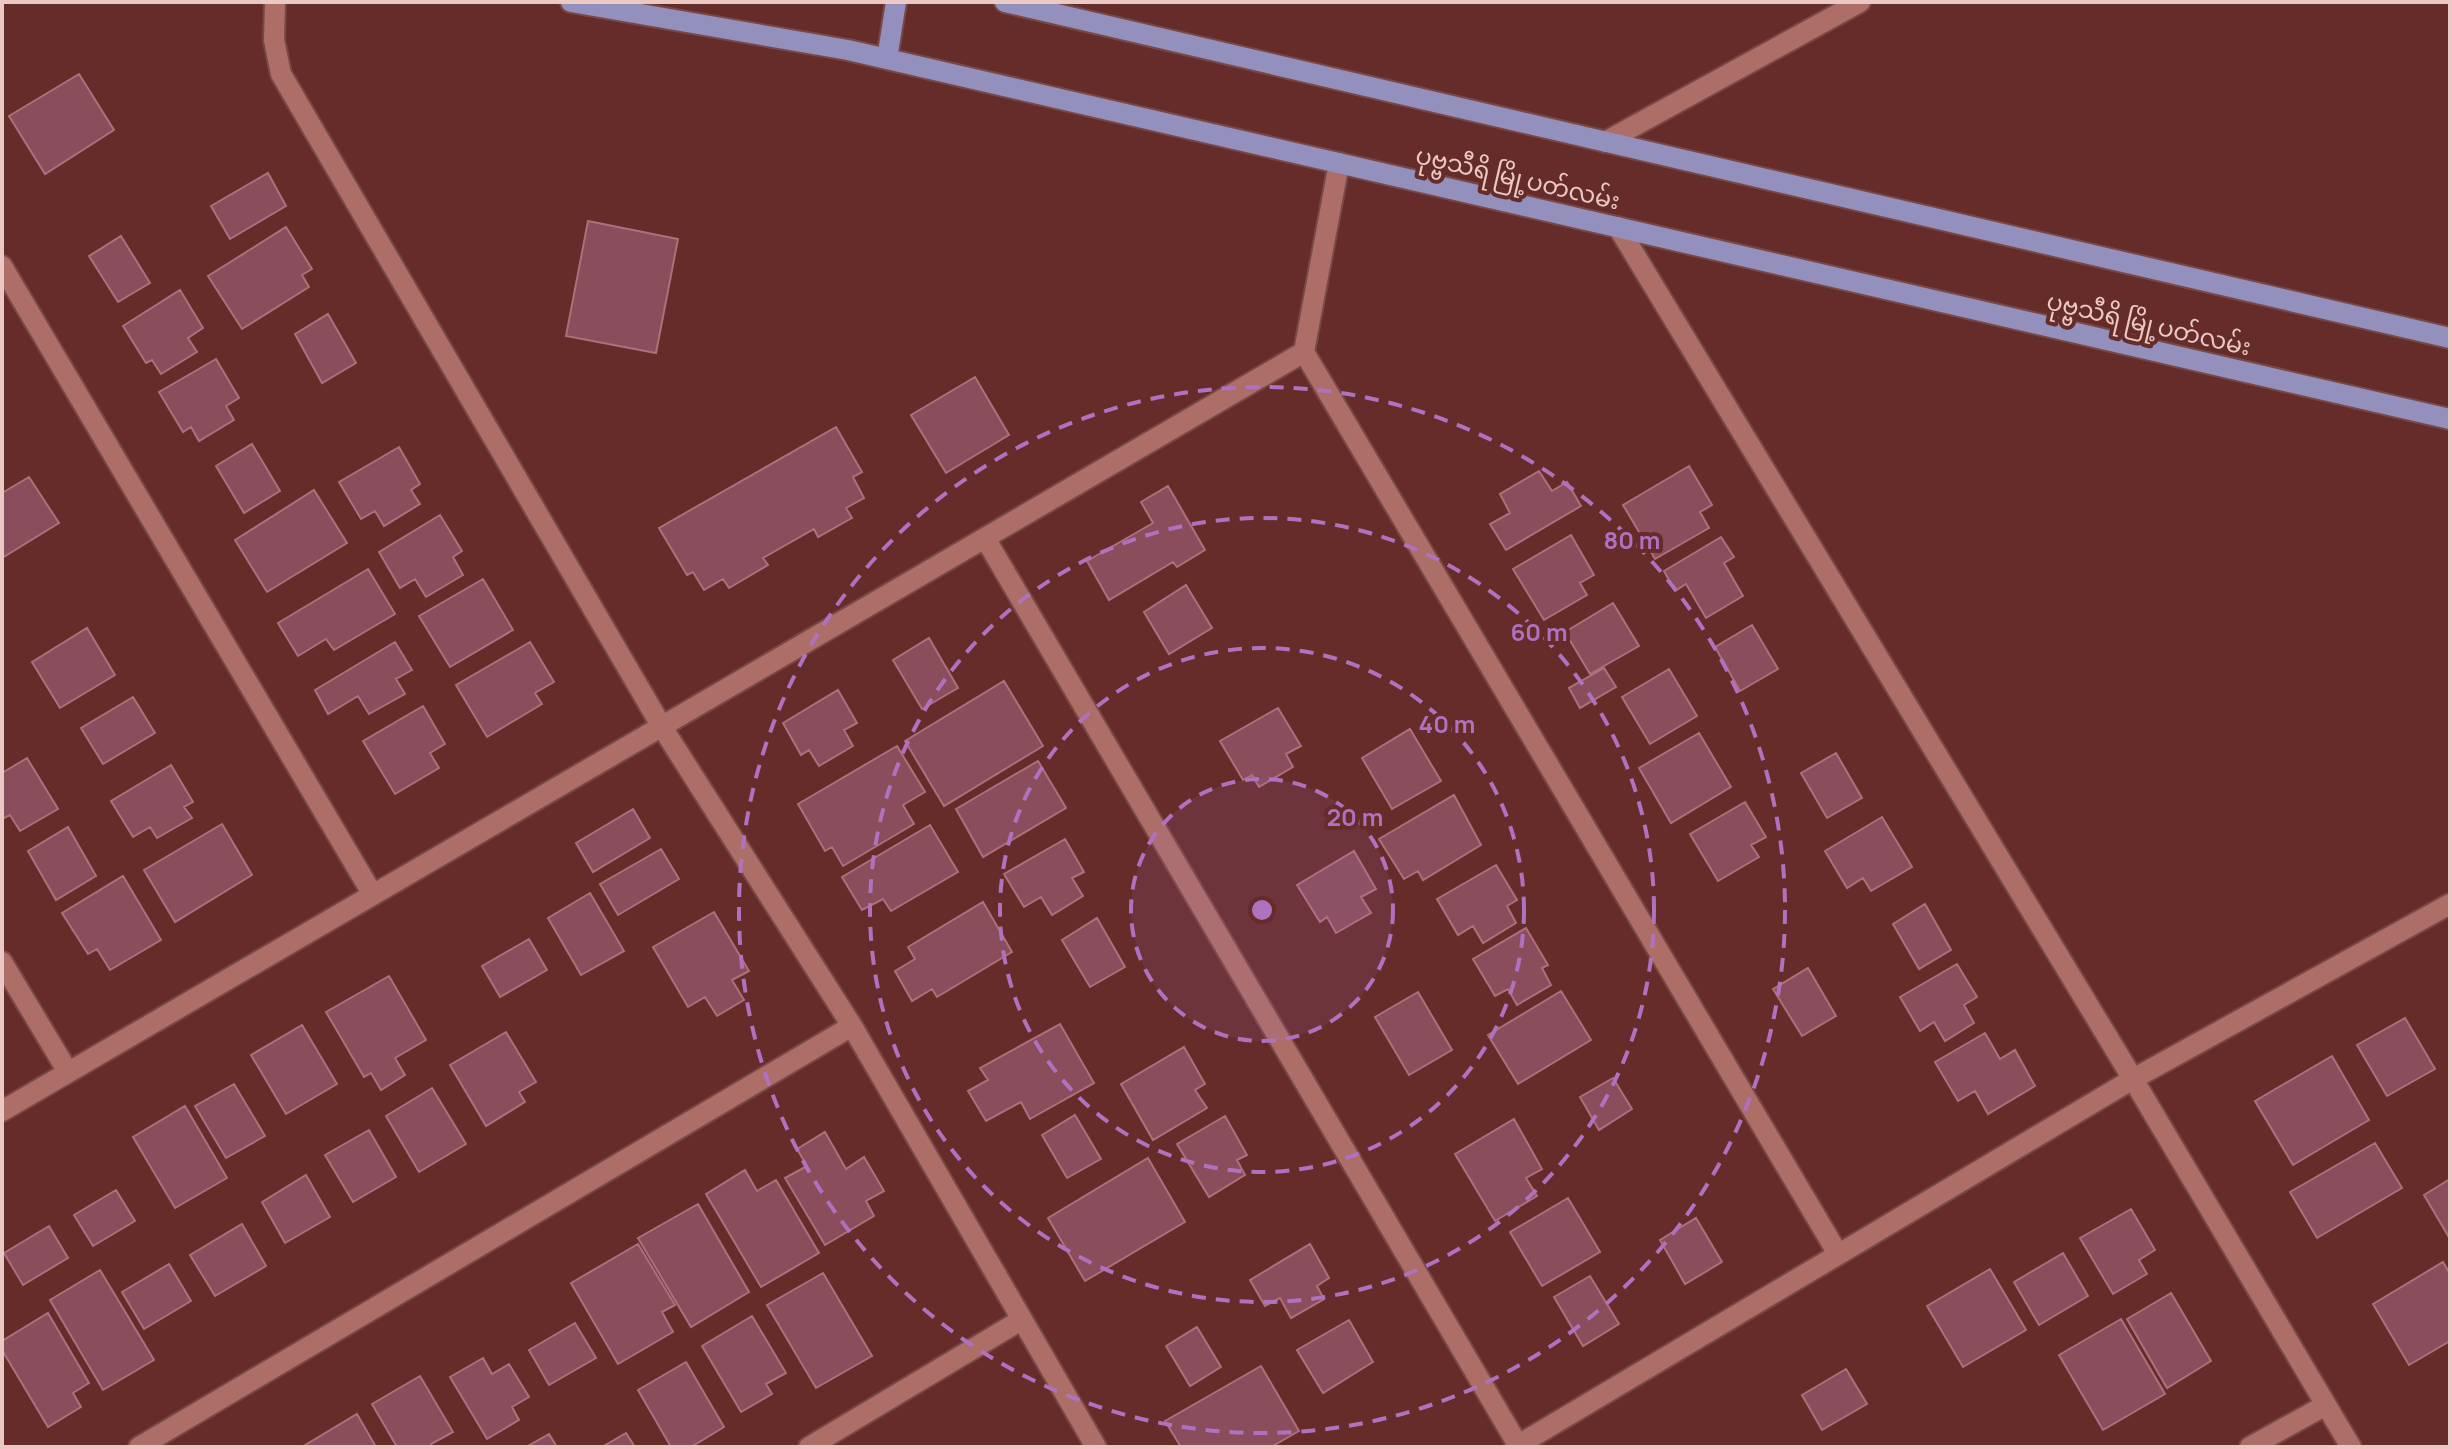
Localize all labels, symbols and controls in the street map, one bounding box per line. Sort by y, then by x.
street label: ပုဗ္ဗသီရိ မြို့ပတ်လမ်း [1412,137,1623,221]
street label: ပုဗ္ဗသီရိ မြို့ပတ်လမ်း [2043,283,2254,367]
text: 80 m [1604,523,1660,556]
text: 60 m [1510,615,1568,648]
text: 40 m [1419,707,1475,740]
text: 20 m [1327,800,1383,833]
centre of rings [1248,896,1276,924]

